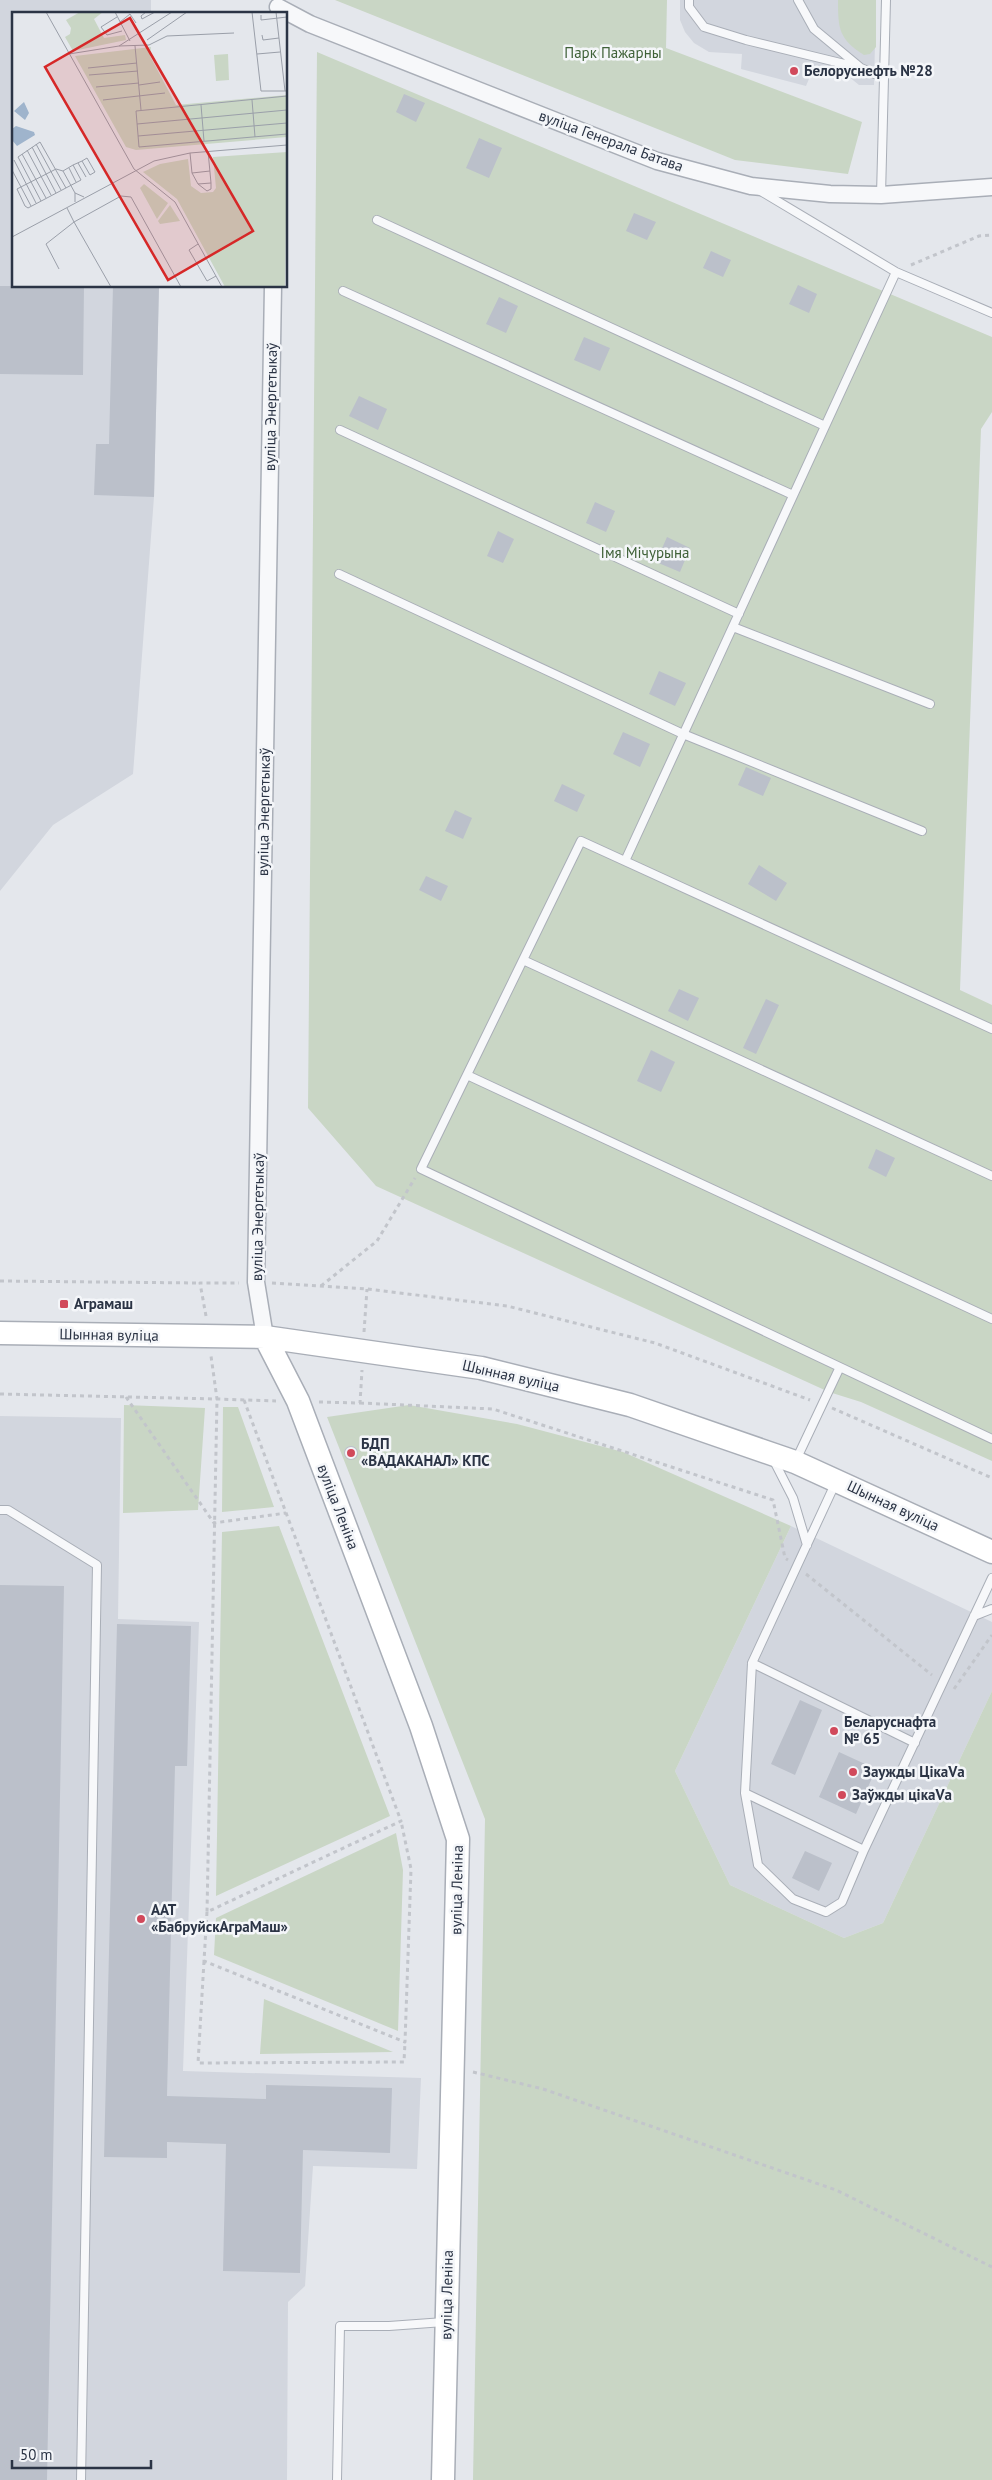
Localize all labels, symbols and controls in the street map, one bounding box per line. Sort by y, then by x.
inset map [12,12,288,288]
park label: Парк Пажарны [564,43,662,62]
place label: Белоруснефть №28 [804,61,933,80]
marker: Белоруснефть №28 [788,65,800,77]
street label: вуліца Генерала Батава [536,106,686,176]
street label: вуліца Энергетыкаў [260,343,281,471]
park label: Імя Мічурына [601,543,689,562]
street label: вуліца Энергетыкаў [253,748,274,876]
street label: вуліца Энергетыкаў [247,1153,268,1281]
place label: Аграмаш [74,1294,133,1313]
marker: Аграмаш [58,1298,70,1310]
street label: Шынная вуліца [59,1324,159,1345]
street label: Шынная вуліца [461,1355,562,1396]
place label: БДП «ВАДАКАНАЛ» КПС [361,1434,490,1470]
marker: БДП «ВАДАКАНАЛ» КПС [345,1447,357,1459]
street label: вуліца Леніна [313,1461,363,1552]
street label: Шынная вуліца [844,1476,942,1535]
place label: Беларуснафта № 65 [844,1712,936,1748]
marker: Беларуснафта № 65 [828,1725,840,1737]
place label: Заужды ЦікаVа [863,1762,965,1781]
marker: Заужды ЦікаVа [847,1766,859,1778]
place label: Заўжды цікаVа [852,1785,952,1804]
marker: Заўжды цікаVа [836,1789,848,1801]
street label: вуліца Леніна [446,1845,467,1935]
place label: ААТ «БабруйскАграМаш» [151,1900,288,1936]
marker: ААТ «БабруйскАграМаш» [135,1913,147,1925]
street label: вуліца Леніна [436,2250,457,2340]
scale bar [12,2438,151,2470]
text: 50 m [20,2445,53,2464]

